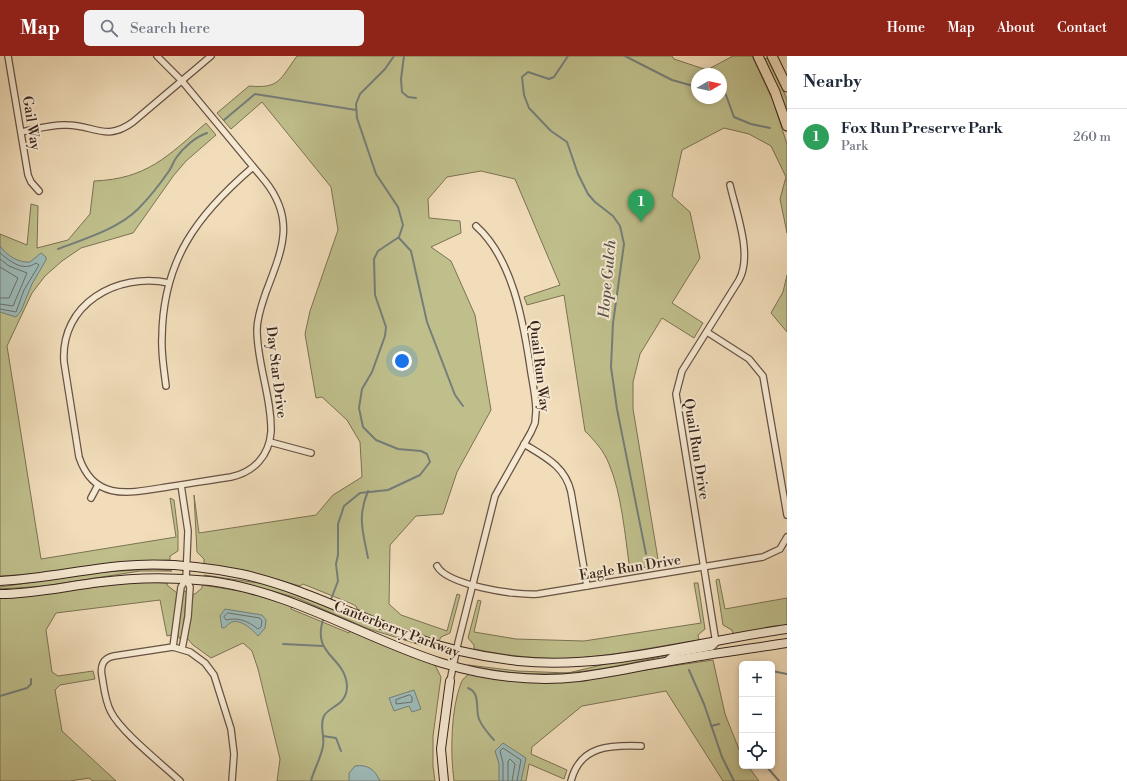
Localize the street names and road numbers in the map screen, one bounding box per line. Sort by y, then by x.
street label: Gail Way [18,95,44,152]
street label: Quail Run Way [524,319,554,413]
street label: Day Star Drive [261,325,291,419]
street label: Quail Run Drive [679,397,713,501]
street label: Eagle Run Drive [578,551,682,585]
street label: Canterberry Parkway [331,598,462,662]

